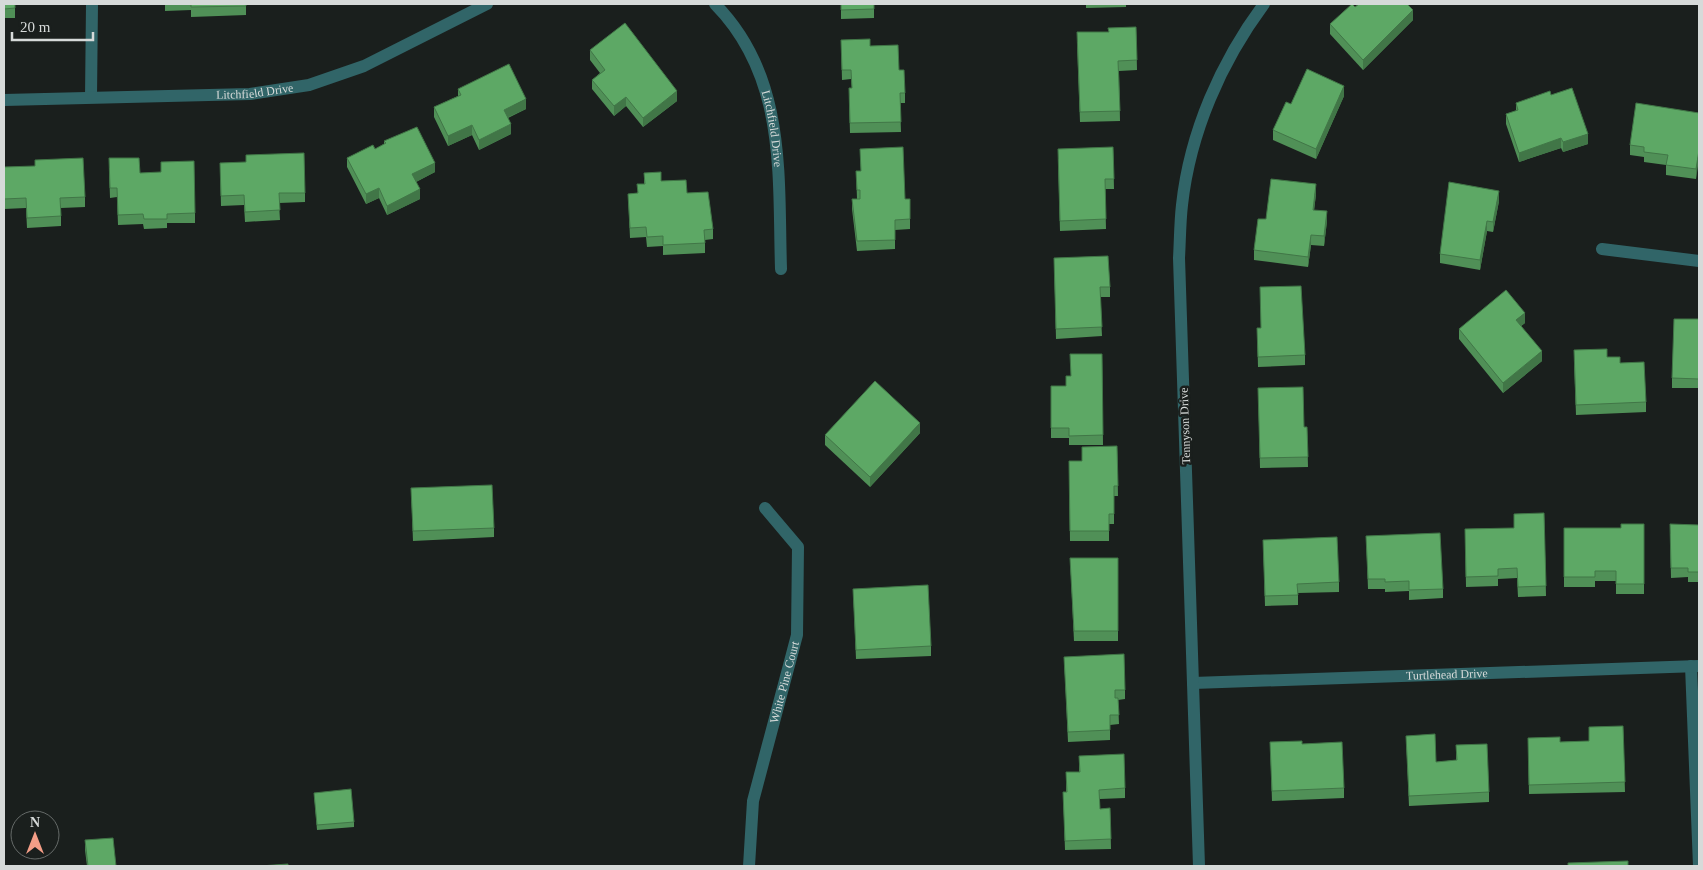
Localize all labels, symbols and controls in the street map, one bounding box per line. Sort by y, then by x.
scale bar [12,10,94,42]
text: 20 m [20,19,51,35]
street label: Litchfield Drive [216,80,294,102]
street label: Litchfield Drive [759,89,785,168]
street label: Tennyson Drive [1177,387,1193,465]
street label: White Pine Court [767,639,802,725]
street label: Turtlehead Drive [1406,666,1488,683]
north arrow [10,810,60,860]
text: N [30,815,40,830]

